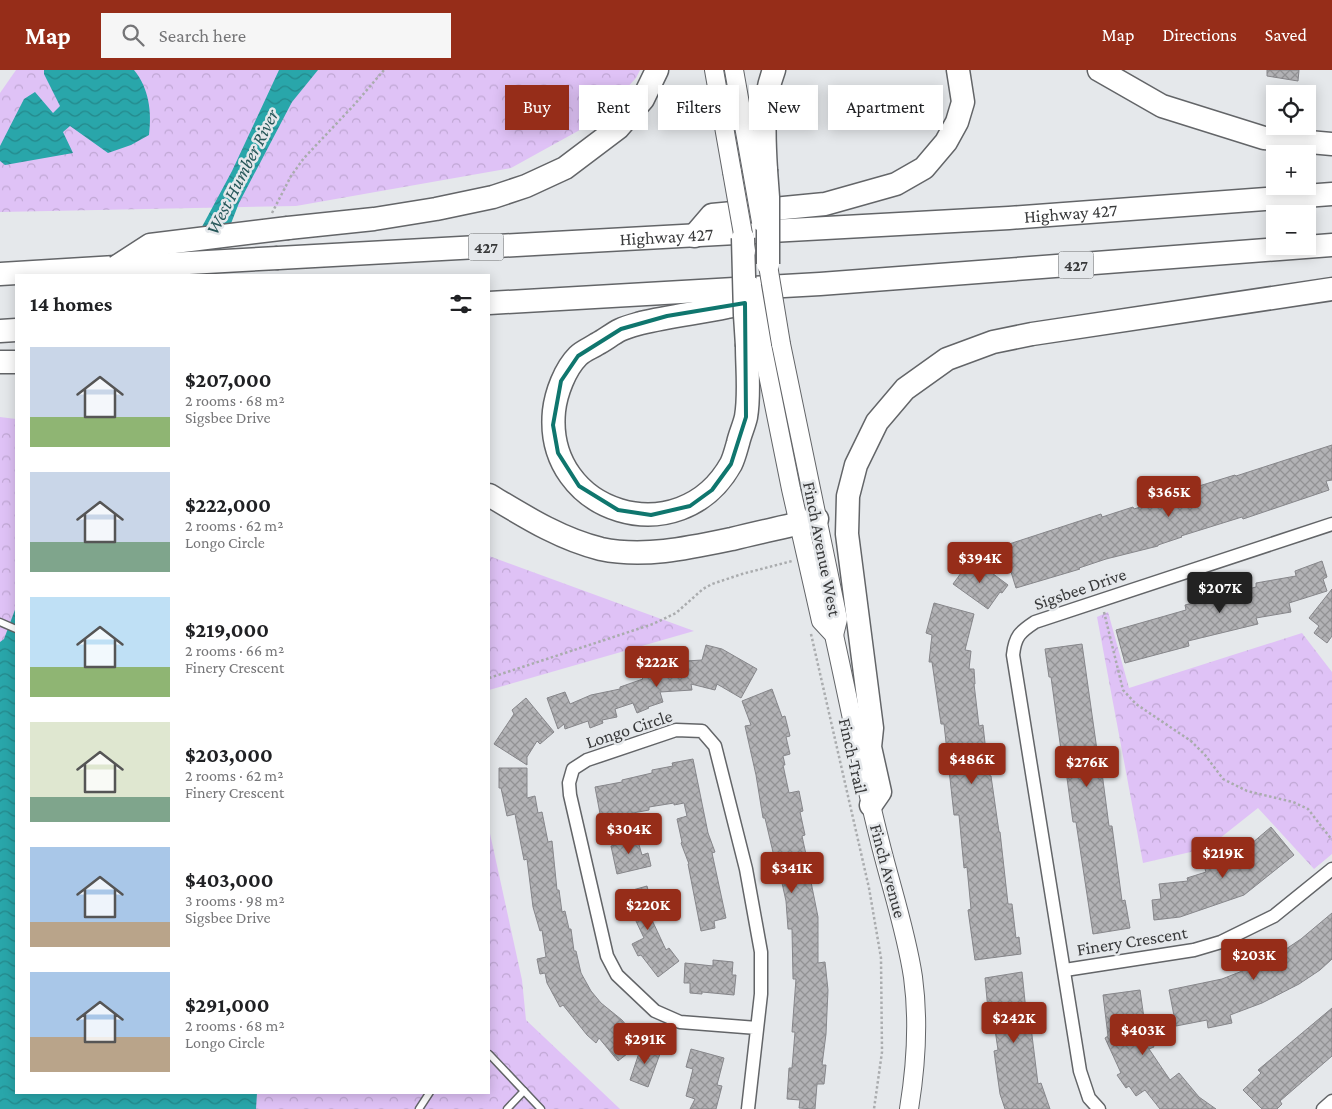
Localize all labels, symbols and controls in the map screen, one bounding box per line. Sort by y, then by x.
search box [101,13,451,58]
icon: search [119,21,147,49]
text: Map [25,22,71,49]
text: Search here [159,25,246,46]
text: Map [1102,25,1134,45]
text: Directions [1162,25,1237,45]
text: Saved [1265,25,1307,45]
chip: Buy [505,85,569,130]
chip: Rent [579,85,648,130]
chip: Filters [658,85,739,130]
chip: New [749,85,818,130]
chip: Apartment [828,85,943,130]
map controls [1266,85,1316,255]
button: locate [1266,85,1316,135]
water label: West Humber River [201,105,283,238]
button: + [1266,145,1316,195]
street label: Highway 427 [1023,200,1118,227]
button: − [1266,205,1316,255]
street label: Highway 427 [619,224,714,249]
road number: 427 [468,233,504,260]
road number: 427 [1058,252,1094,278]
icon: filters [447,290,475,318]
text: 14 homes [30,292,112,316]
icon: home [70,367,130,427]
text: $207,000 [185,368,272,392]
text: 2 rooms · 68 m² [185,392,285,409]
text: Sigsbee Drive [185,409,271,426]
pin: $365K [1134,476,1204,518]
street label: Finch Avenue West [799,480,845,619]
text: $365K [1148,483,1190,500]
icon: home [70,492,130,552]
text: $222,000 [185,493,271,517]
text: 2 rooms · 62 m² [185,517,283,534]
text: Longo Circle [185,534,265,551]
pin: $394K [945,542,1015,584]
text: $394K [958,549,1002,566]
street label: Sigsbee Drive [1031,564,1129,614]
pin: $207K [1185,572,1255,614]
text: $207K [1198,579,1242,596]
icon: home [70,617,130,677]
text: $219,000 [185,618,269,642]
text: 2 rooms · 66 m² [185,642,284,659]
pin: $222K [622,646,692,688]
text: $222K [636,653,678,670]
text: Finery Crescent [185,659,284,676]
street label: Longo Circle [583,706,675,752]
street label: Finch Trail [835,716,871,796]
icon: home [70,742,130,802]
pin: $486K [937,742,1007,785]
text: $203,000 [185,743,273,767]
pin: $276K [1052,746,1122,788]
text: $486K [950,750,994,767]
text: $276K [1066,753,1108,770]
text: 2 rooms · 62 m² [185,767,283,784]
text: Finery Crescent [185,784,284,801]
pin: $304K [594,812,664,855]
text: $304K [607,820,651,837]
street label: Finch Avenue [866,822,910,920]
pin: $219K [1188,836,1258,879]
text: $219K [1202,844,1244,861]
pin: $341K [757,852,827,894]
text: $341K [772,859,812,876]
icon: home [70,867,130,927]
text: $403,000 [185,868,273,892]
pin: $220K [613,888,683,931]
text: 3 rooms · 98 m² [185,892,285,909]
text: $220K [626,896,670,913]
text: Sigsbee Drive [185,909,271,926]
street label: Finery Crescent [1075,922,1190,960]
pin: $203K [1219,938,1289,981]
text: $203K [1232,946,1276,963]
icon: home [70,992,130,1052]
text: $291,000 [185,993,269,1017]
pin: $242K [979,1002,1049,1044]
text: $242K [993,1009,1036,1026]
pin: $403K [1108,1014,1178,1056]
text: 2 rooms · 68 m² [185,1017,285,1034]
text: $403K [1121,1021,1165,1038]
pin: $291K [610,1022,680,1065]
text: $291K [624,1030,666,1047]
text: Longo Circle [185,1034,265,1051]

